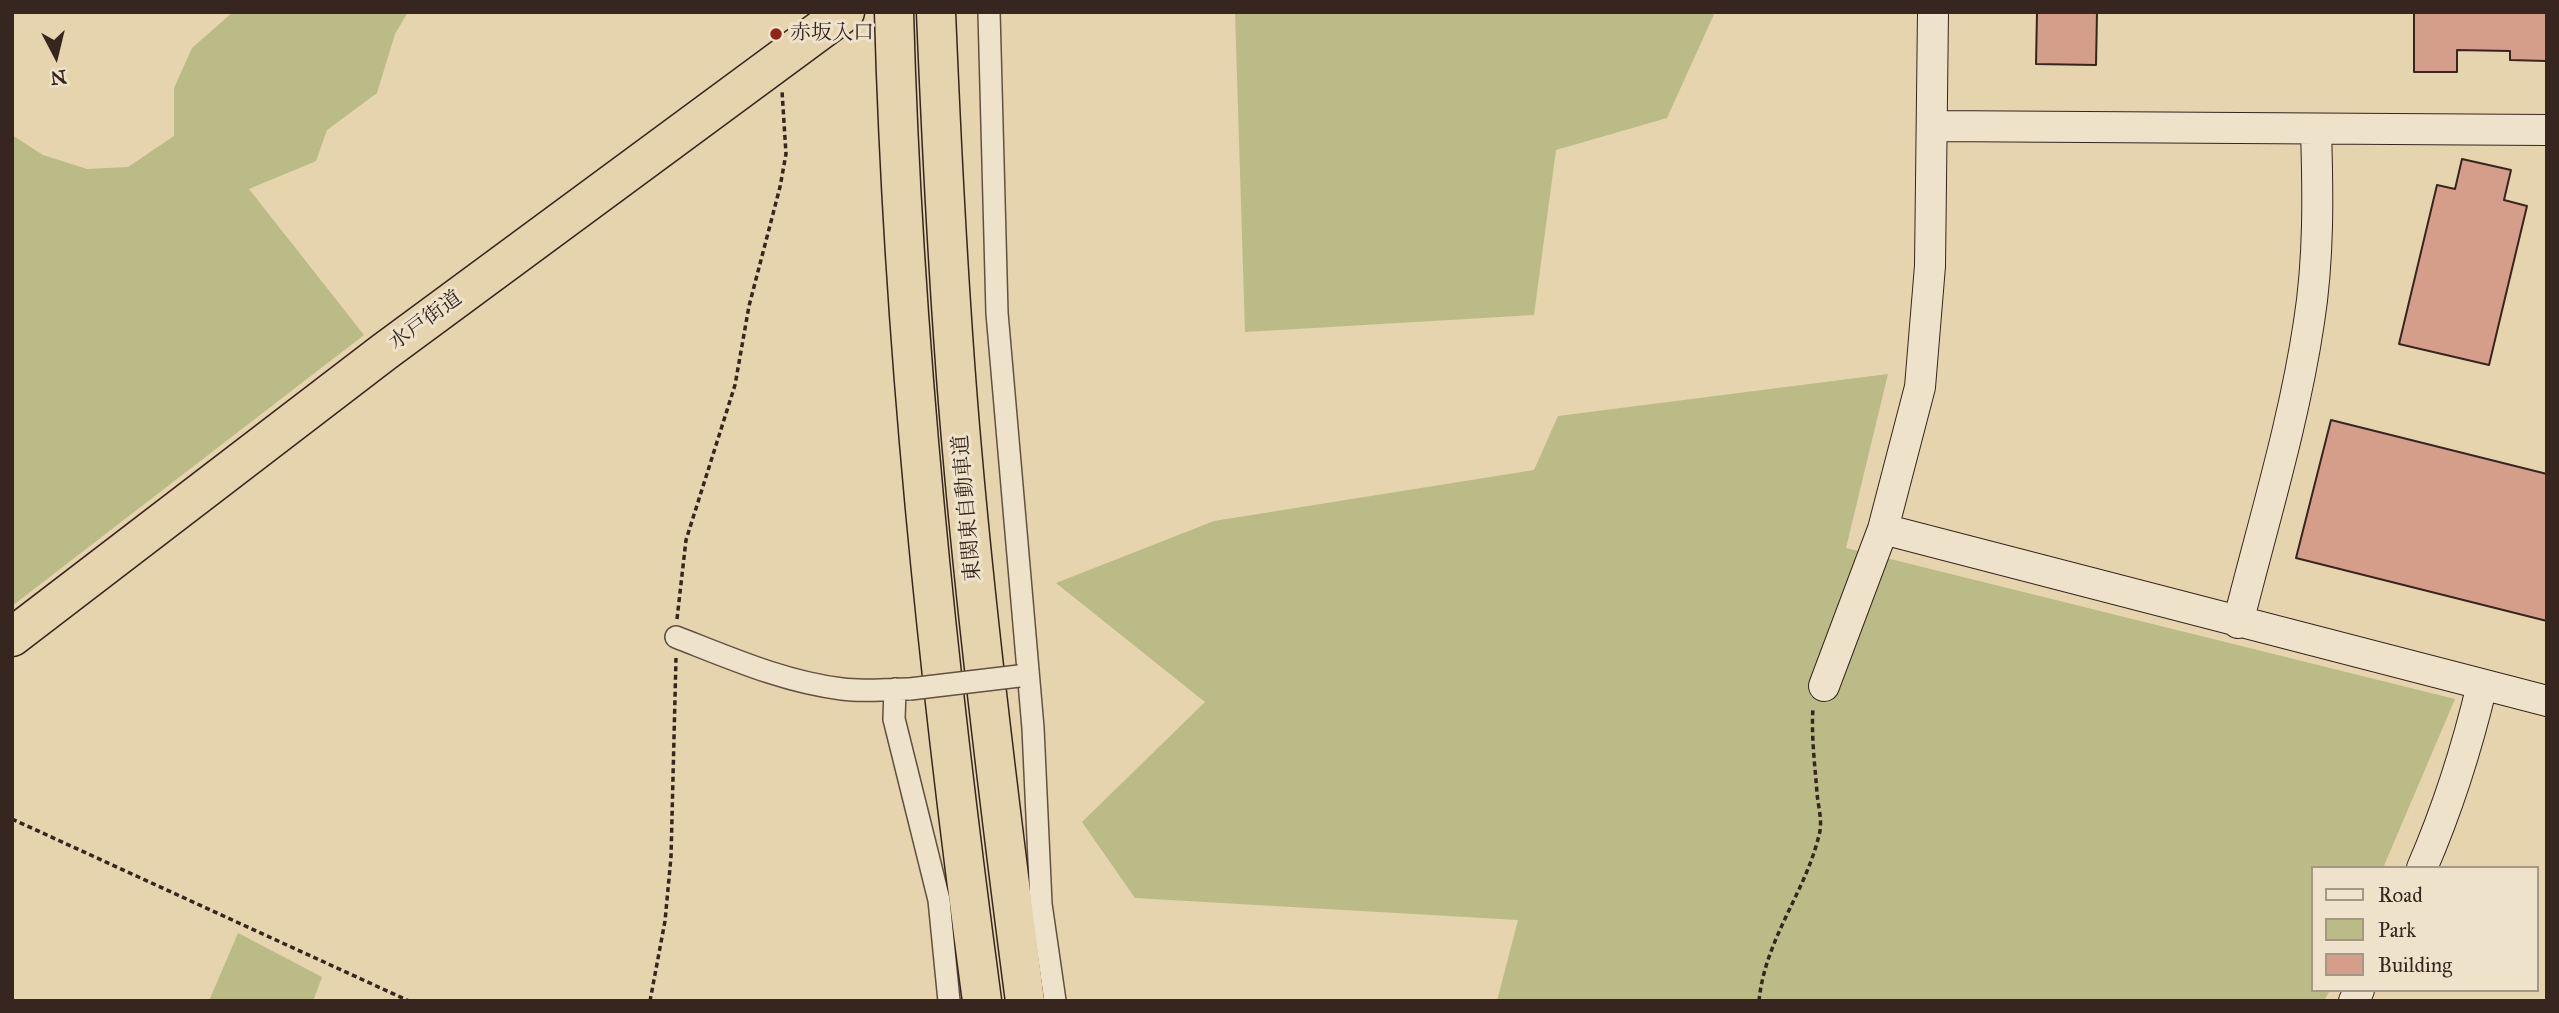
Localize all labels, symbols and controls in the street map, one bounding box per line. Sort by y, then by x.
north arrow [21,21,91,91]
place label: 赤坂入口 [790,21,874,47]
marker: 赤坂入口 [768,26,784,42]
text: N [49,65,68,90]
street label: 水戸街道 [385,286,467,356]
street label: 東関東自動車道 [949,434,987,582]
legend [2310,866,2538,992]
text: Road [2378,882,2423,908]
text: Park [2378,917,2416,943]
text: Building [2378,952,2452,978]

